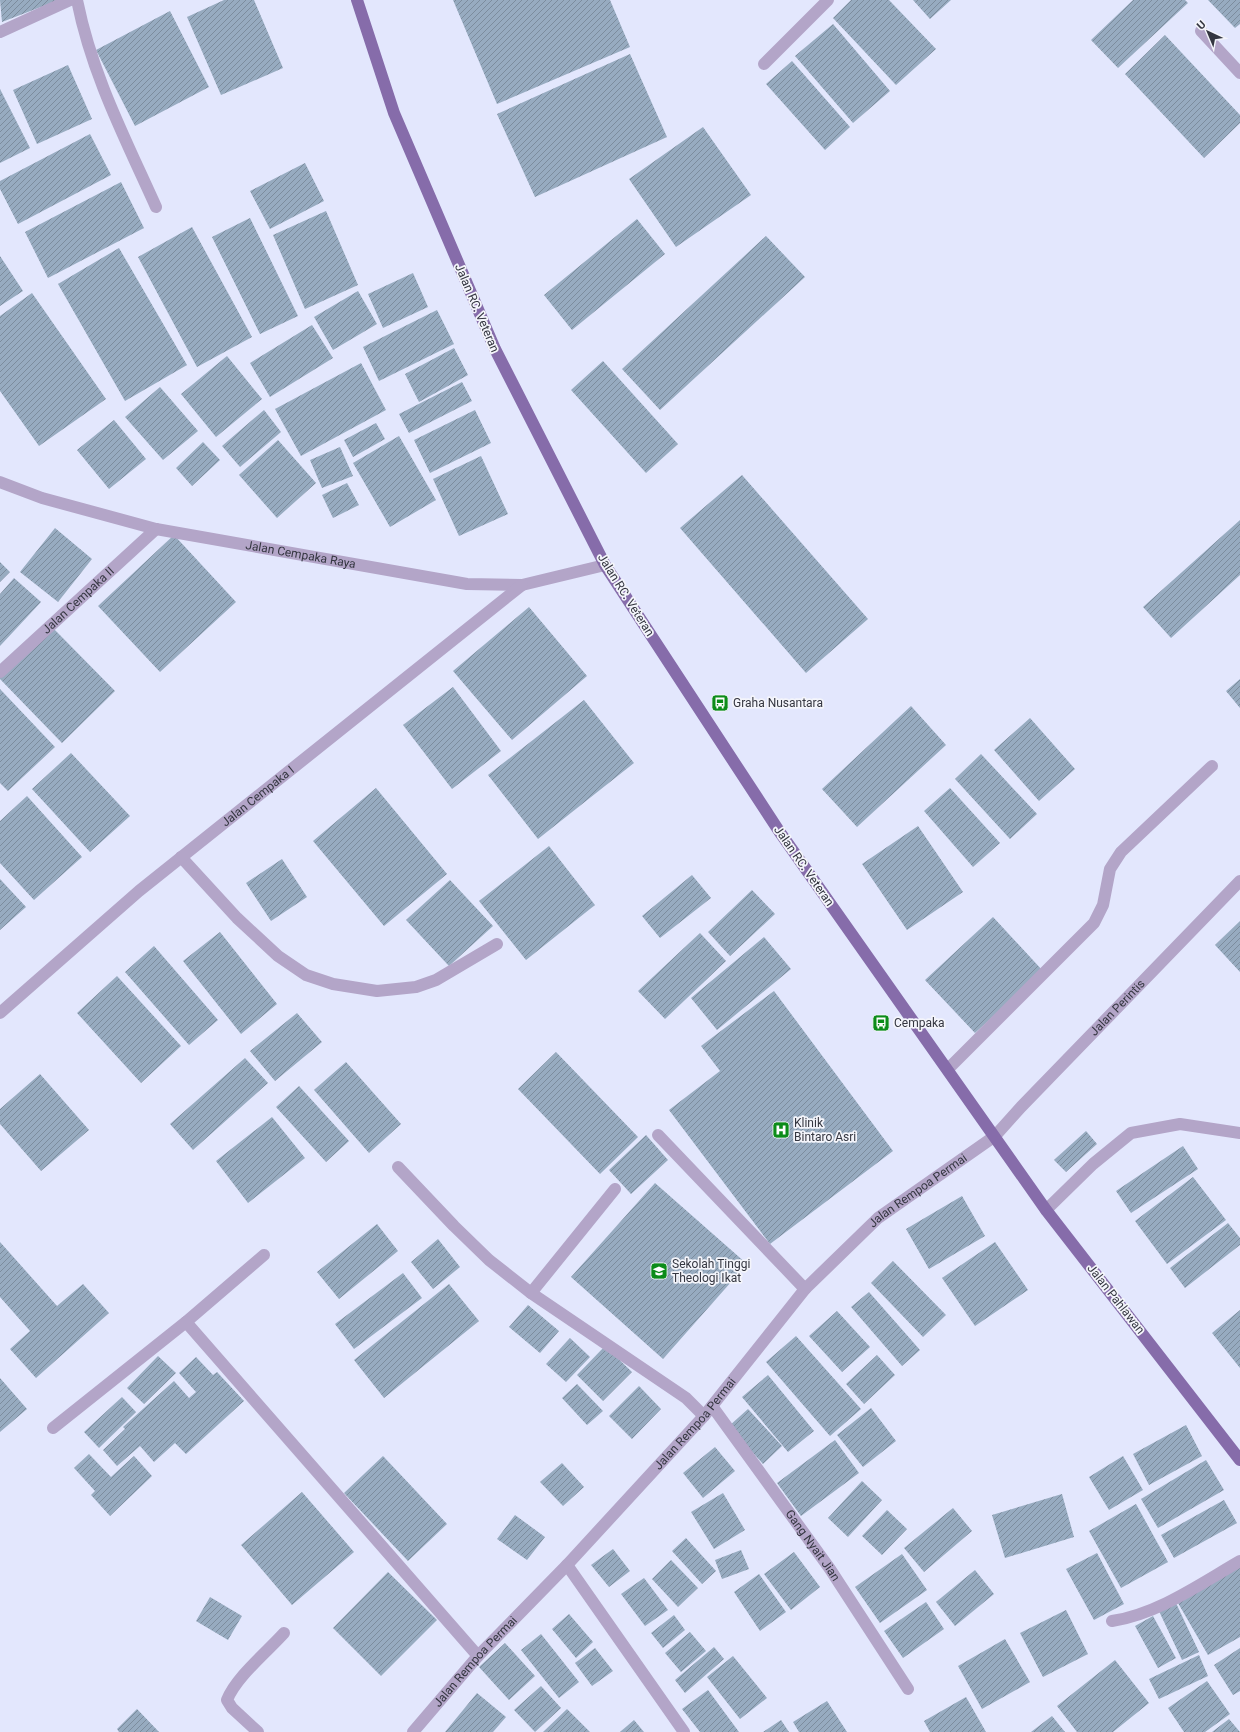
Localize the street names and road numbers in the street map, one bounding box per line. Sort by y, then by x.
street label: Jalan RC. Veteran [452,262,502,354]
street label: Jalan Cempaka Raya [244,538,357,571]
street label: Jalan RC. Veteran [595,551,657,639]
street label: Jalan Cempaka II [39,564,117,637]
street label: Jalan Cempaka I [219,763,297,829]
street label: Jalan RC. Veteran [771,823,837,909]
street label: Jalan Perintis [1087,977,1148,1039]
street label: Jalan Rempoa Permai [866,1151,970,1230]
street label: Jalan Pahlawan [1084,1261,1148,1337]
street label: Jalan Rempoa Permai [651,1375,739,1473]
street label: Gang Nyait Jian [782,1507,843,1584]
street label: Jalan Rempoa Permai [431,1613,520,1710]

